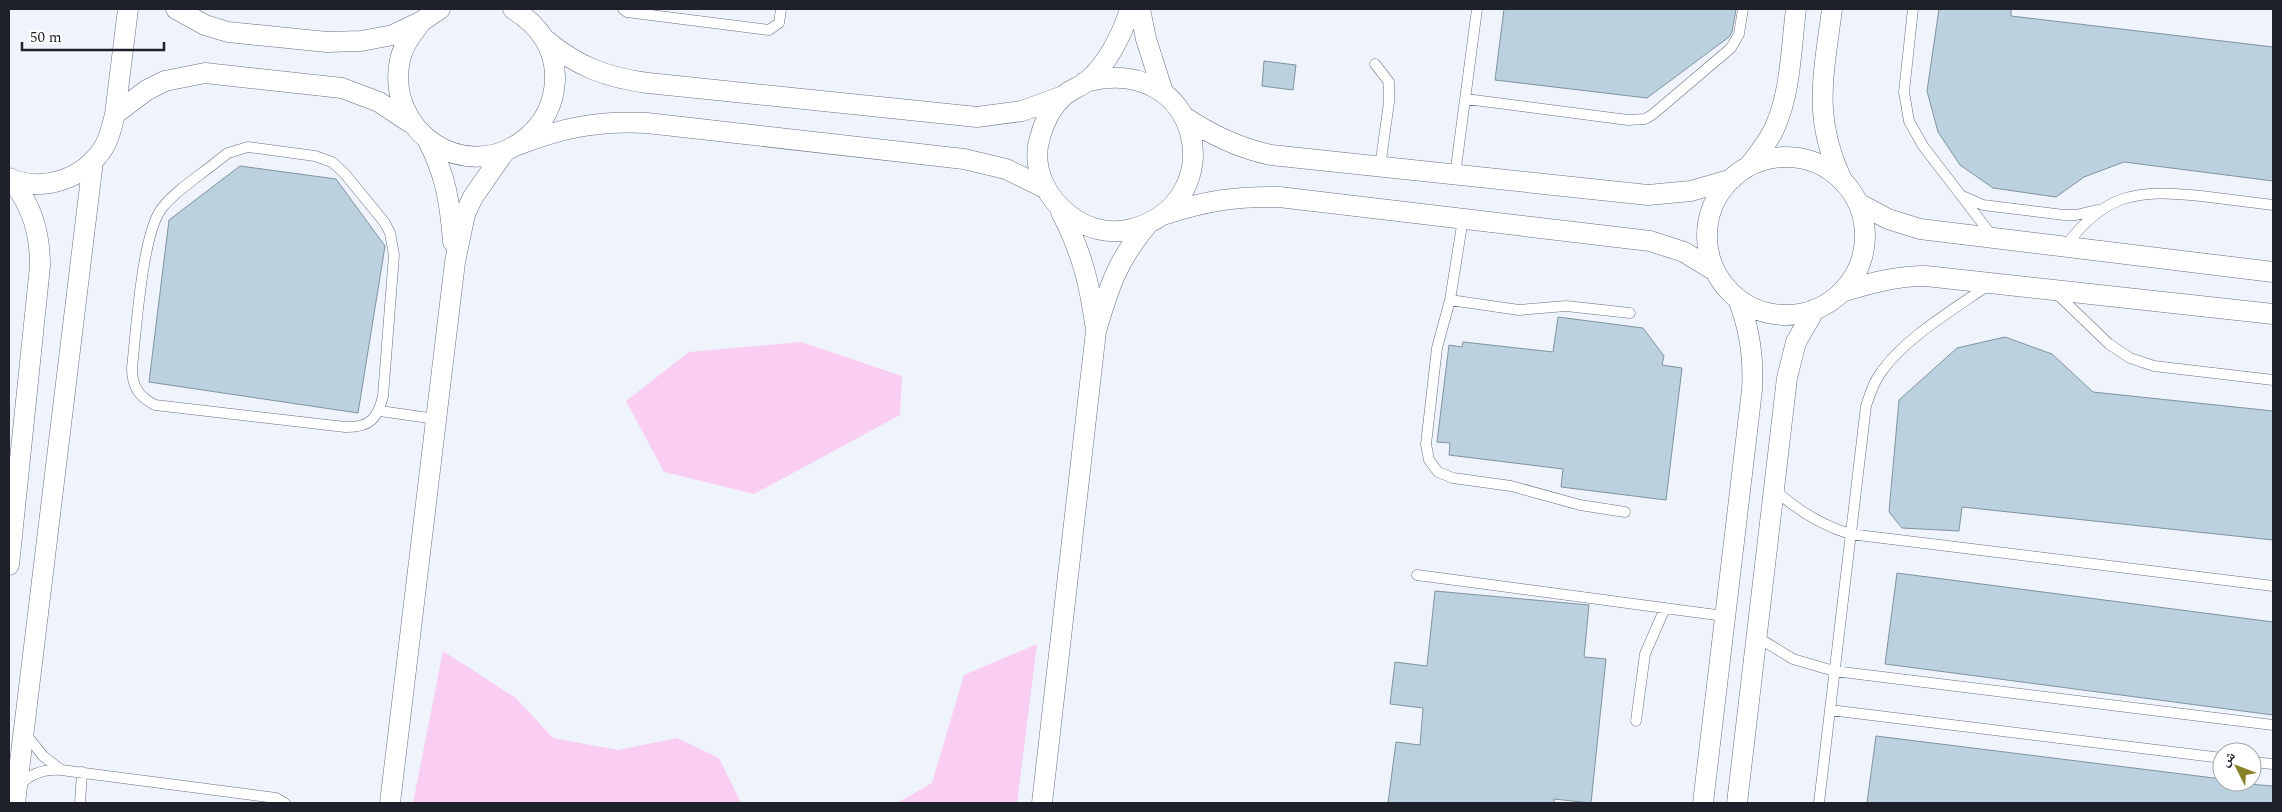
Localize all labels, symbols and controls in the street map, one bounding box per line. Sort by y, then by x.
scale bar [22,20,165,52]
text: 50 m [30,26,62,49]
north arrow [2212,742,2262,792]
text: ش [2215,746,2241,771]

